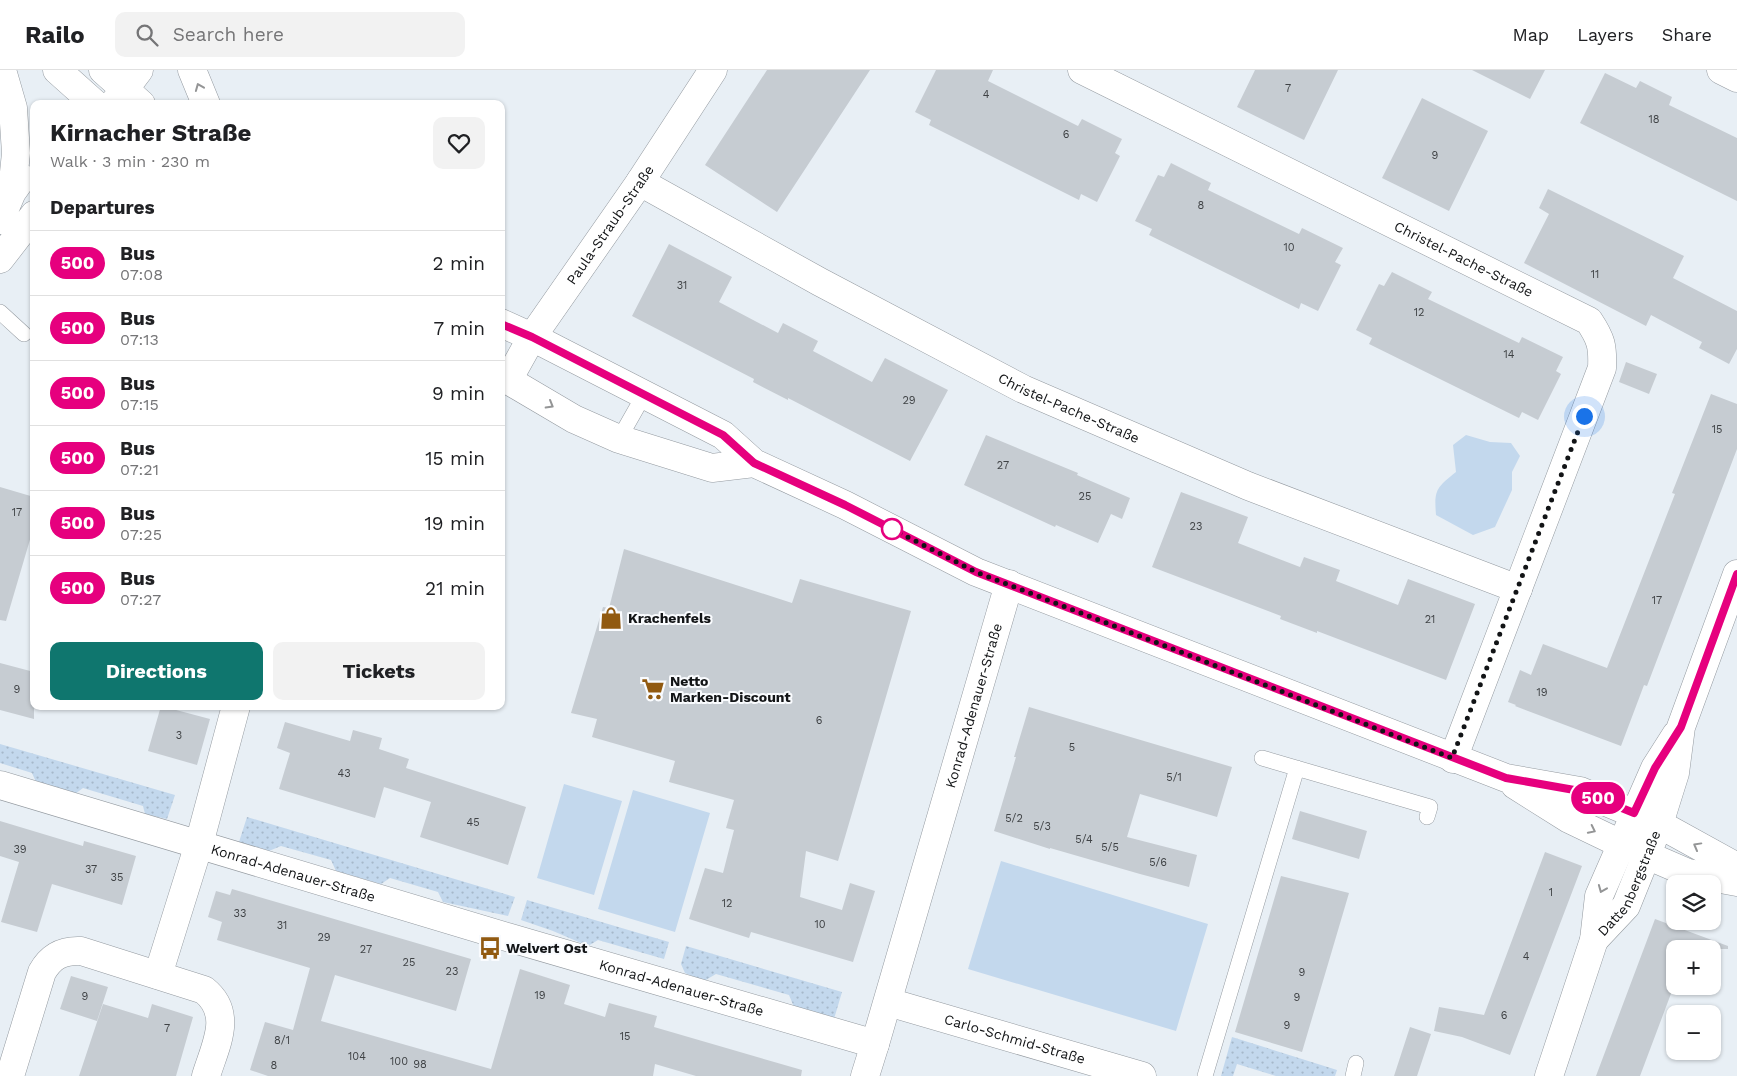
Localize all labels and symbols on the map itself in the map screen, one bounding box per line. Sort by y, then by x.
house number: 7 [1285,82,1291,95]
one-way arrow [195,83,206,92]
house number: 4 [983,88,990,101]
house number: 18 [1648,113,1660,126]
house number: 6 [1063,128,1070,141]
house number: 9 [1432,149,1439,162]
street label: Paula-Straub-Straße [563,162,657,287]
house number: 8 [1198,199,1205,212]
street label: Christel-Pache-Straße [1392,218,1536,300]
house number: 10 [1283,241,1295,254]
house number: 11 [1591,268,1599,281]
house number: 31 [677,279,687,292]
house number: 12 [1414,306,1424,319]
house number: 14 [1503,348,1515,361]
street label: Christel-Pache-Straße [996,369,1142,446]
house number: 29 [902,394,916,407]
one-way arrow [544,398,553,408]
your location [1572,404,1597,429]
house number: 15 [1712,423,1722,436]
house number: 27 [997,459,1009,472]
house number: 25 [1079,490,1091,503]
house number: 17 [12,506,22,519]
unlabelled marker [881,518,903,540]
house number: 23 [1190,520,1202,533]
house number: 17 [1652,594,1662,607]
shop icon: Krachenfels [598,605,624,631]
place label: Krachenfels [628,610,711,626]
house number: 21 [1425,613,1435,626]
street label: Konrad-Adenauer-Straße [942,621,1005,790]
place label: Netto Marken-Discount [670,673,791,705]
supermarket icon: Netto Marken-Discount [640,676,666,702]
house number: 9 [14,683,21,696]
house number: 19 [1536,686,1548,699]
house number: 6 [816,714,823,727]
house number: 3 [176,729,182,742]
house number: 5 [1069,741,1075,754]
house number: 43 [337,767,351,780]
house number: 5/1 [1166,771,1182,784]
line badge: 500 [1569,782,1627,814]
house number: 5/2 [1005,812,1023,825]
house number: 45 [466,816,480,829]
house number: 5/3 [1033,820,1051,833]
one-way arrow [1587,824,1596,835]
street label: Dattenbergstraße [1594,828,1664,939]
house number: 5/4 [1075,833,1093,846]
street label: Konrad-Adenauer-Straße [209,841,377,905]
house number: 5/5 [1101,841,1119,854]
one-way arrow [1694,842,1703,852]
house number: 39 [13,843,27,856]
house number: 5/6 [1149,856,1167,869]
house number: 37 [85,863,97,876]
house number: 35 [111,871,123,884]
one-way arrow [1597,884,1608,893]
house number: 1 [1549,886,1553,899]
house number: 12 [722,897,732,910]
house number: 33 [234,907,246,920]
house number: 10 [814,918,826,931]
house number: 31 [277,919,287,932]
house number: 29 [317,931,331,944]
bus stop icon: Welvert Ost [477,935,503,961]
place label: Welvert Ost [506,940,587,956]
house number: 27 [360,943,372,956]
house number: 4 [1523,950,1530,963]
house number: 25 [403,956,415,969]
street label: Konrad-Adenauer-Straße [597,956,766,1019]
house number: 23 [446,965,458,978]
house number: 9 [1299,966,1306,979]
house number: 19 [534,989,546,1002]
house number: 9 [82,990,89,1003]
house number: 9 [1294,991,1301,1004]
house number: 6 [1501,1009,1508,1022]
street label: Carlo-Schmid-Straße [942,1011,1087,1067]
house number: 9 [1284,1019,1291,1032]
house number: 7 [164,1022,170,1035]
house number: 15 [620,1030,630,1043]
house number: 8/1 [274,1034,290,1047]
house number: 104 [348,1050,366,1063]
house number: 100 [390,1055,408,1068]
house number: 98 [413,1058,427,1071]
house number: 8 [271,1059,278,1072]

